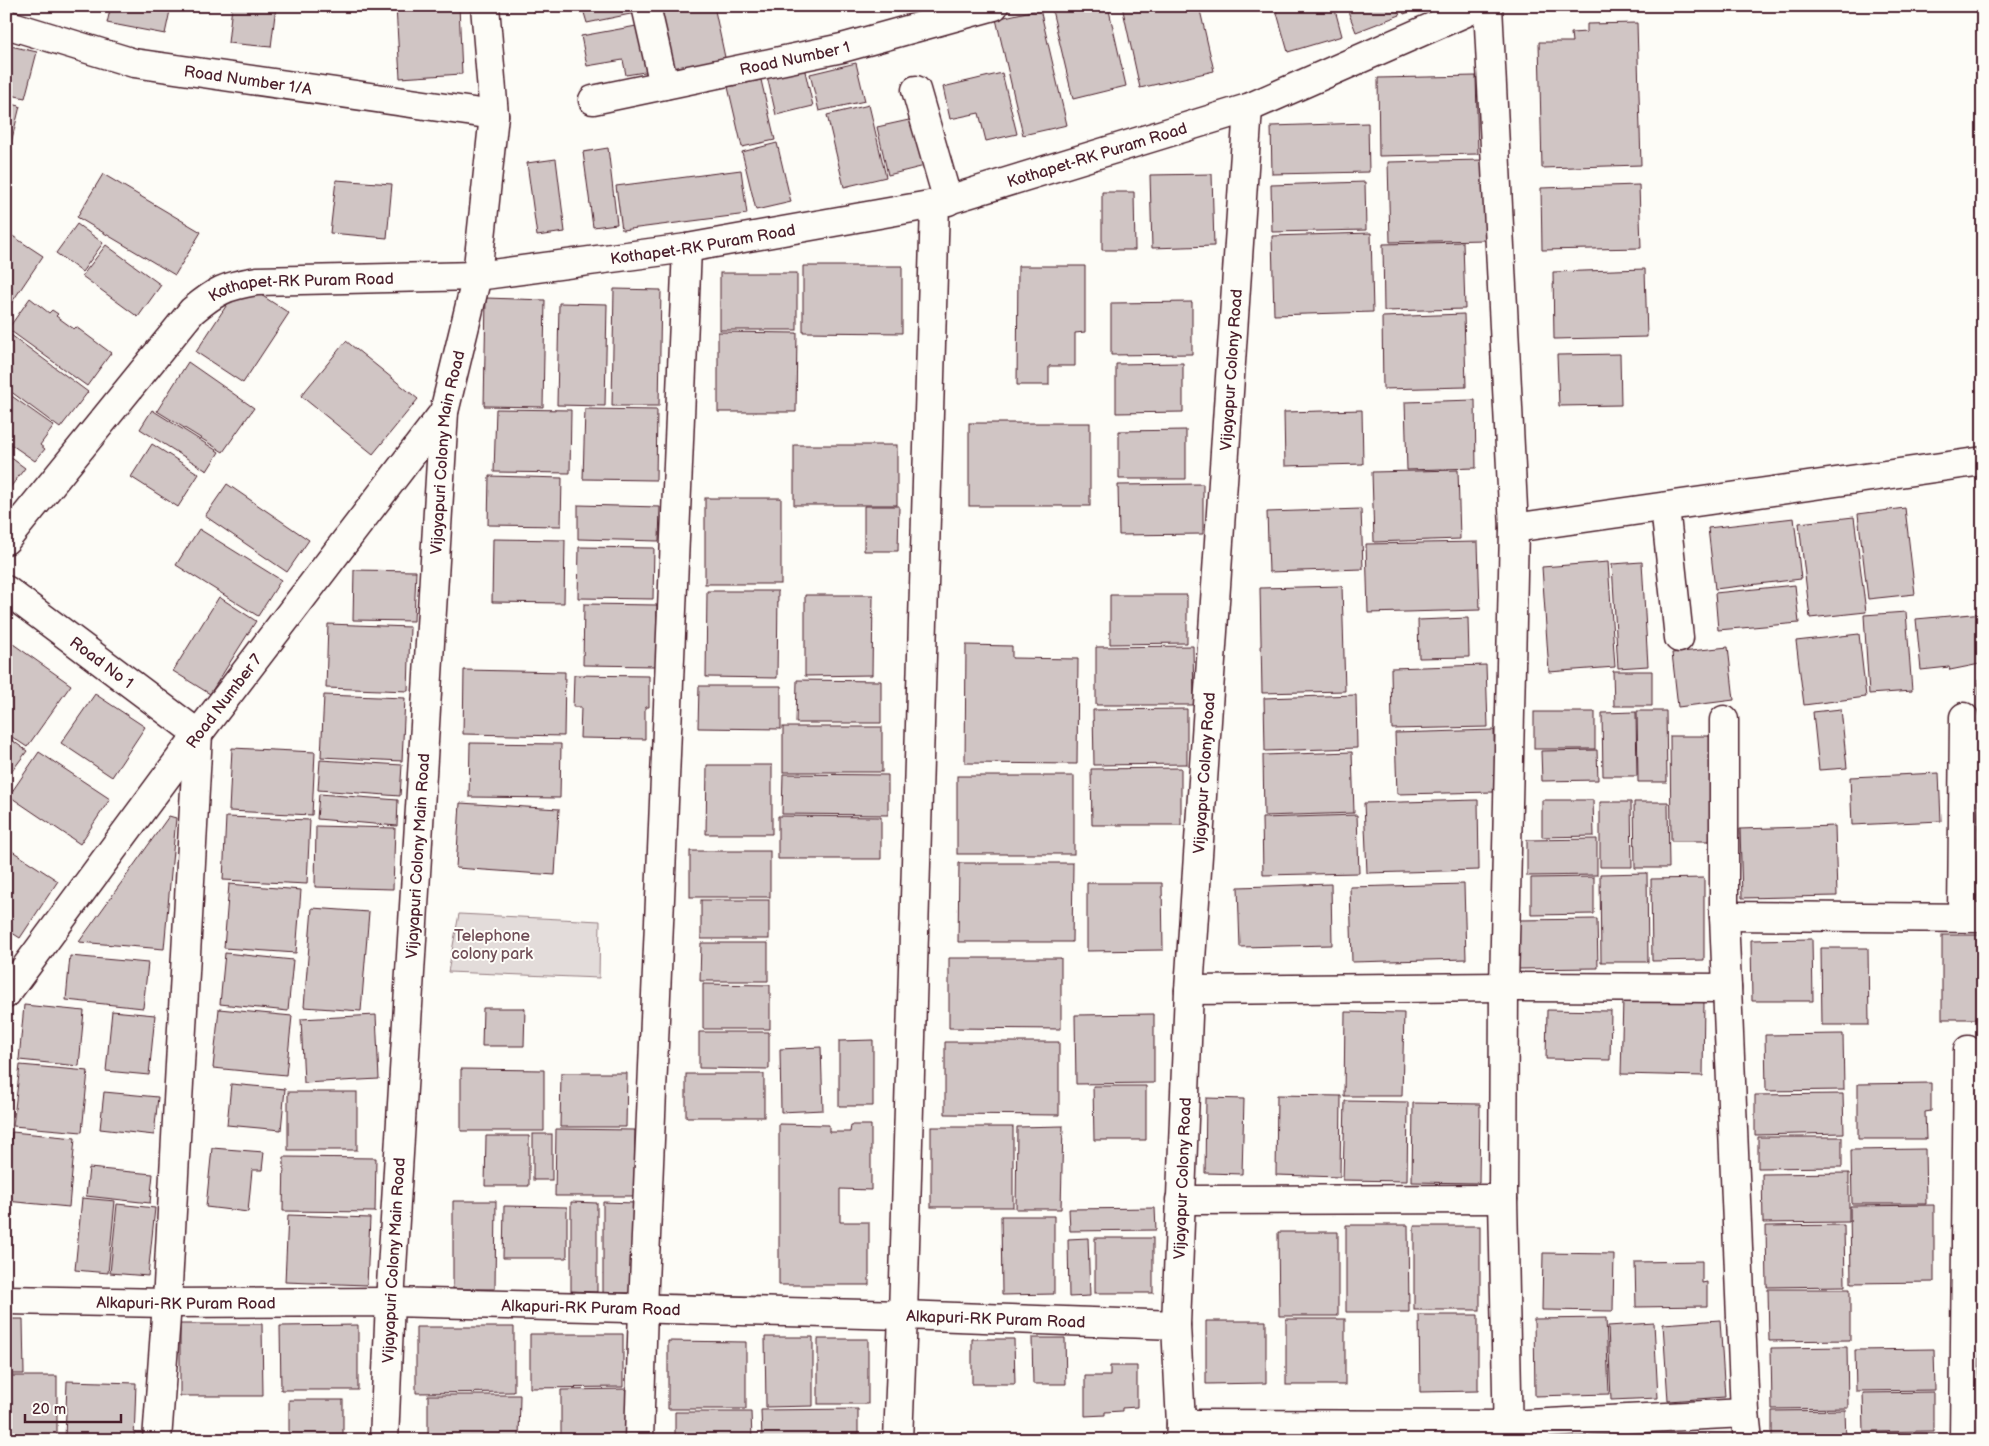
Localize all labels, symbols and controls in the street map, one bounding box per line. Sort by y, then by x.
street label: Road Number 1 [738,38,852,80]
street label: Road Number 1/A [182,62,313,100]
street label: Kothapet-RK Puram Road [1005,119,1190,192]
street label: Kothapet-RK Puram Road [609,221,797,269]
street label: Kothapet-RK Puram Road [205,270,394,307]
street label: Vijayapur Colony Road [1217,289,1247,451]
street label: Vijayapuri Colony Main Road [427,349,470,555]
street label: Road No 1 [66,633,137,693]
street label: Road Number 7 [183,651,267,753]
street label: Vijayapur Colony Road [1190,692,1220,854]
street label: Vijayapuri Colony Main Road [403,753,434,959]
park label: Telephone colony park [451,927,533,964]
street label: Vijayapur Colony Road [1171,1097,1196,1260]
street label: Vijayapuri Colony Main Road [379,1157,410,1363]
street label: Alkapuri-RK Puram Road [96,1294,276,1314]
street label: Alkapuri-RK Puram Road [501,1297,681,1320]
street label: Alkapuri-RK Puram Road [906,1307,1086,1333]
scale bar [25,1391,121,1423]
text: 20 m [32,1400,66,1419]

